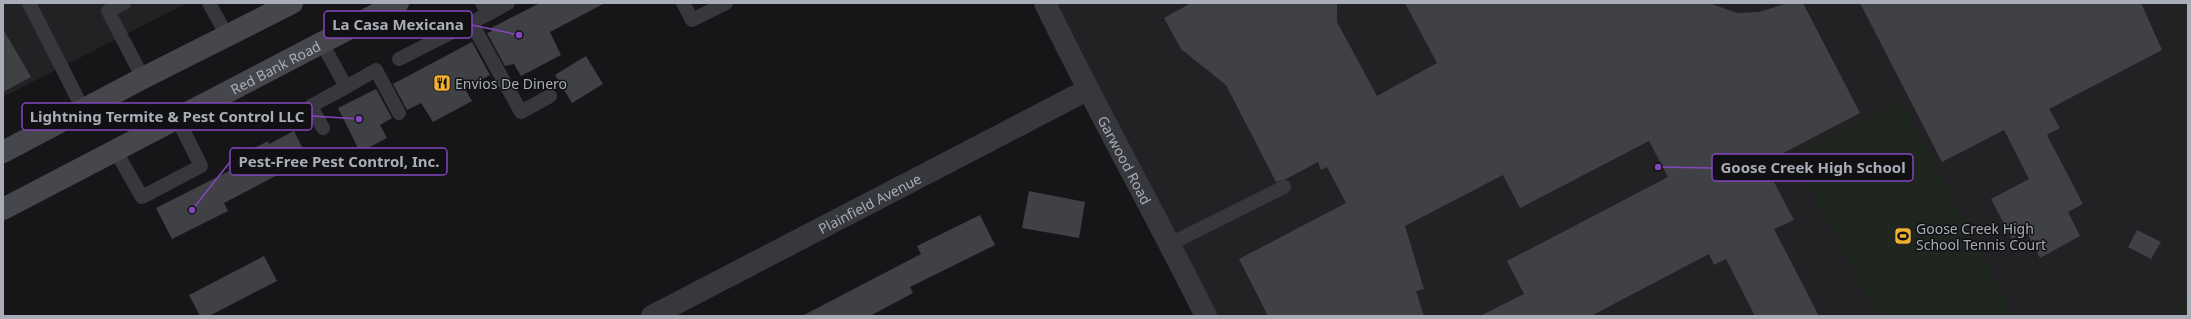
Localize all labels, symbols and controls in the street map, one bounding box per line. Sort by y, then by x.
callout: La Casa Mexicana [324,11,472,38]
text: La Casa Mexicana [332,14,464,34]
street label: Red Bank Road [227,36,324,98]
restaurant icon: Envios De Dinero [432,73,452,93]
place label: Envios De Dinero [455,74,567,93]
callout: Lightning Termite & Pest Control LLC [22,103,312,130]
text: Lightning Termite & Pest Control LLC [30,106,305,126]
street label: Garwood Road [1094,112,1156,207]
callout: Pest-Free Pest Control, Inc. [230,148,447,175]
text: Pest-Free Pest Control, Inc. [238,151,440,171]
callout: Goose Creek High School [1712,154,1913,181]
text: Goose Creek High School [1720,157,1906,177]
street label: Plainfield Avenue [815,168,924,238]
place label: Goose Creek High School Tennis Court [1916,219,2046,254]
sports icon: Goose Creek High School Tennis Court [1893,226,1913,246]

